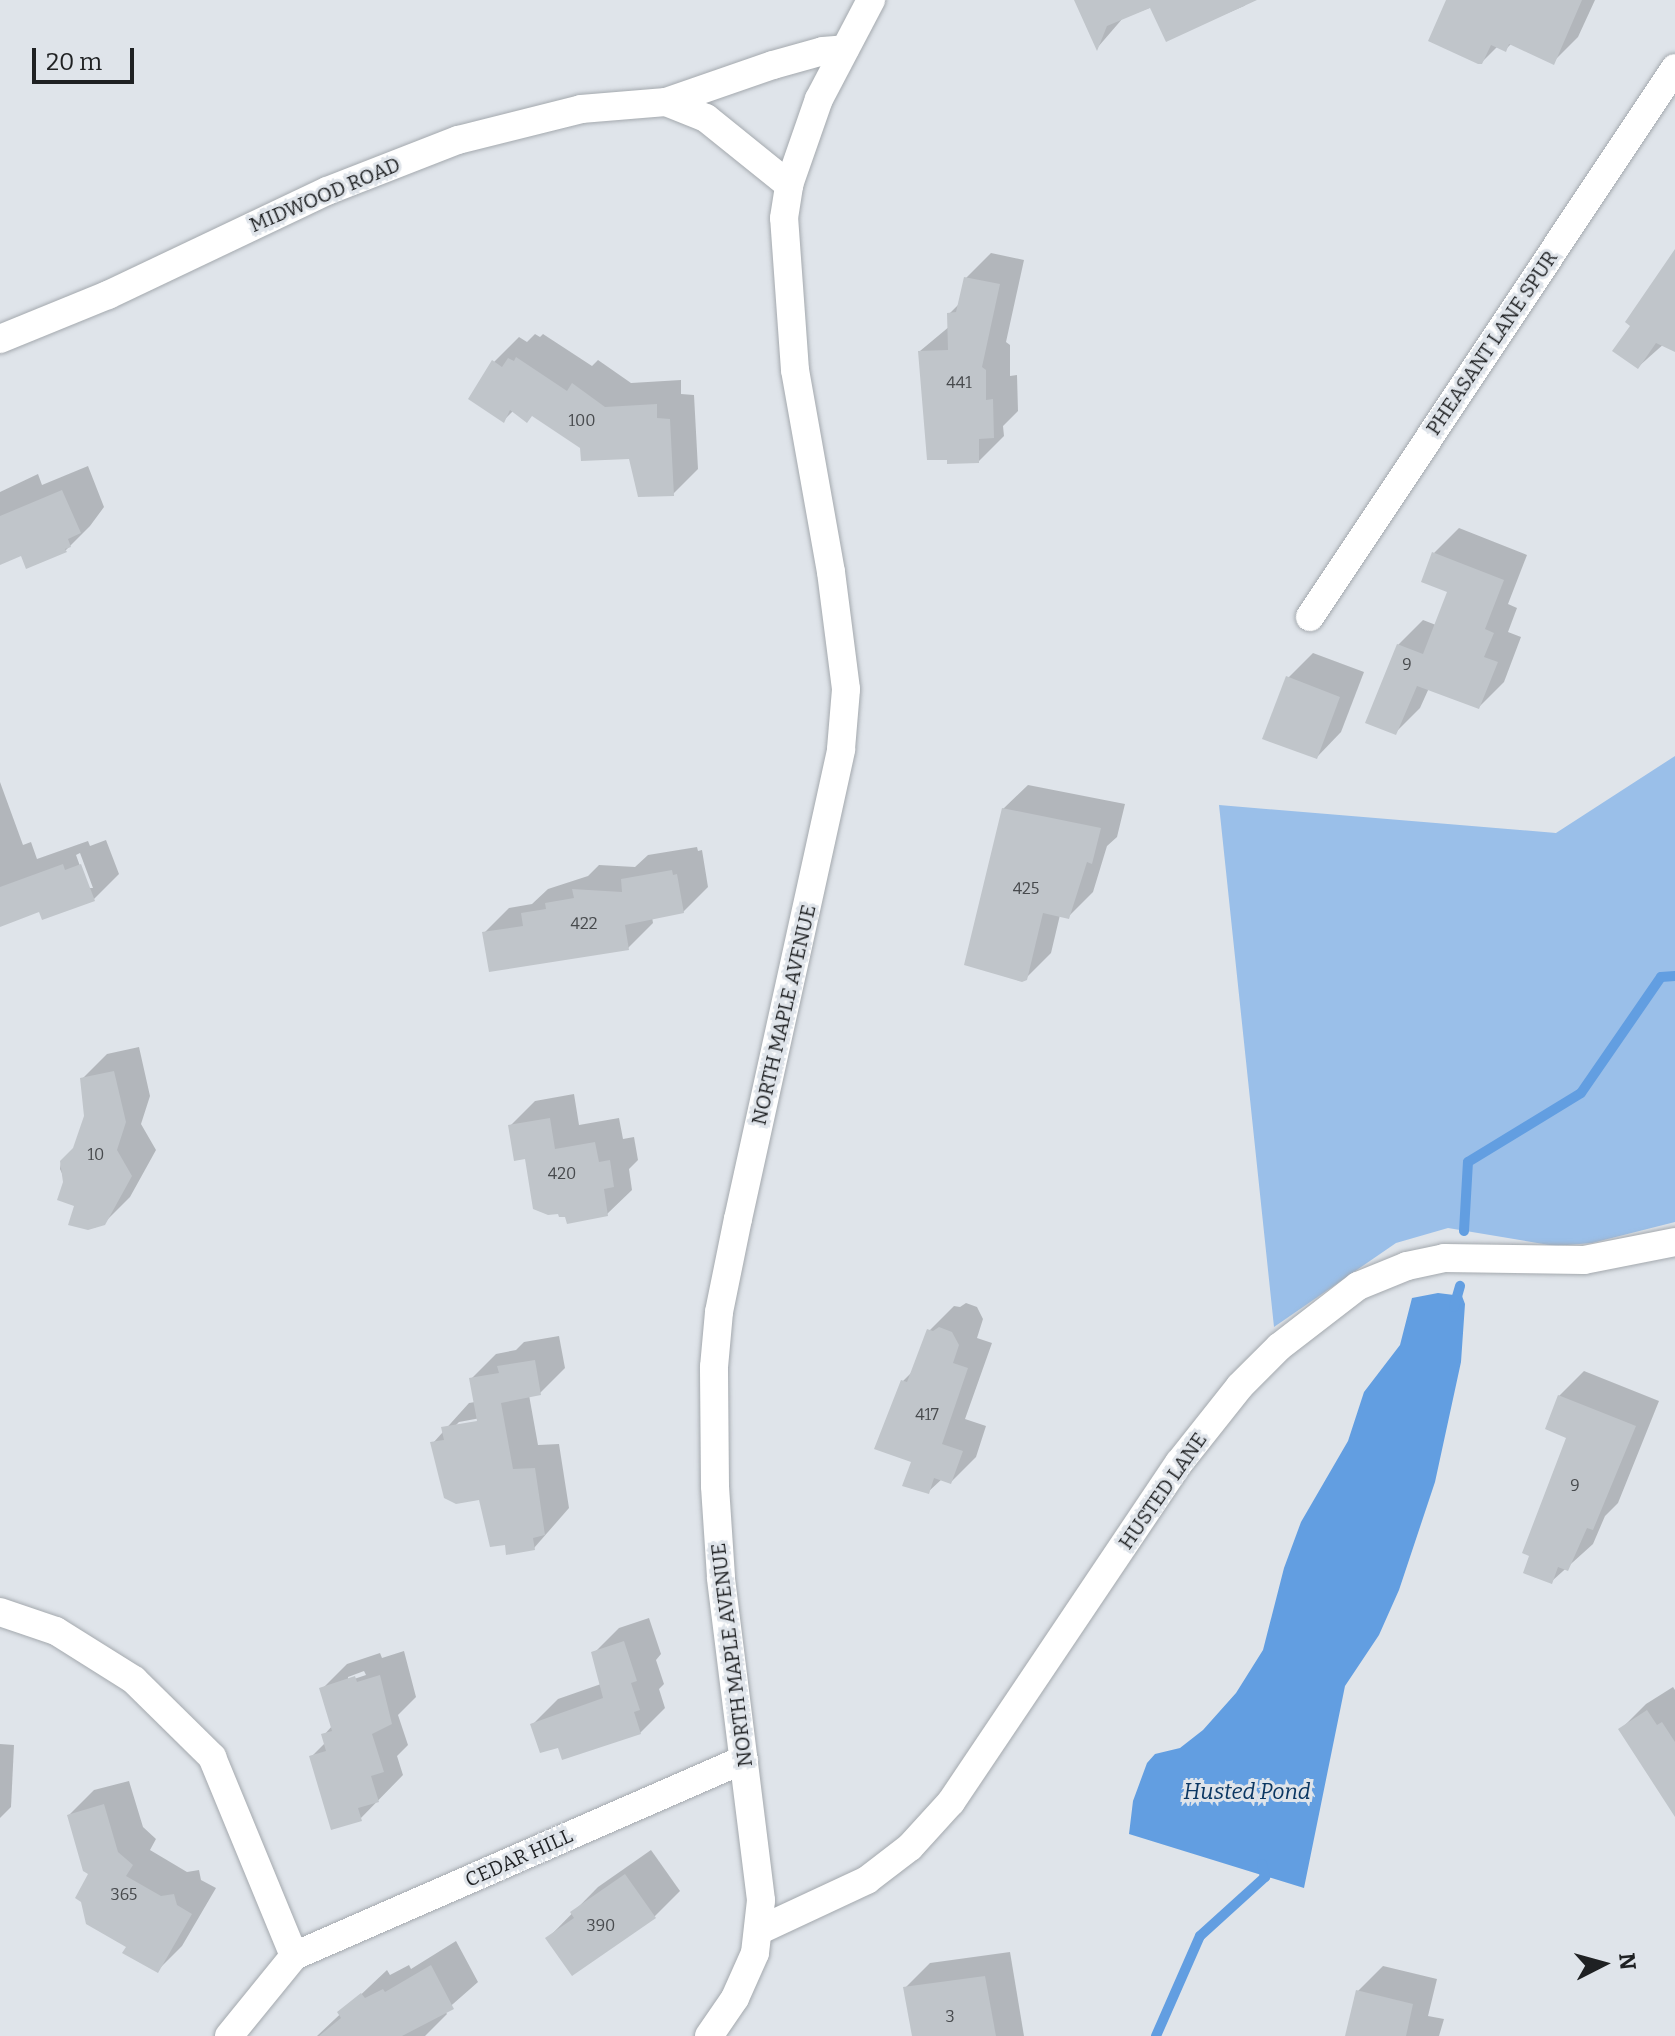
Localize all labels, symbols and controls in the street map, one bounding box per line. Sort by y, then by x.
scale bar [36,32,138,82]
text: 20 m [46,48,102,76]
street label: MIDWOOD ROAD [246,152,404,238]
street label: PHEASANT LANE SPUR [1421,246,1563,440]
house number: 441 [946,373,972,393]
house number: 100 [568,411,596,431]
house number: 9 [1402,655,1412,675]
house number: 425 [1013,879,1039,899]
street label: NORTH MAPLE AVENUE [747,903,821,1127]
house number: 422 [571,914,597,934]
house number: 10 [88,1145,104,1165]
house number: 420 [548,1164,576,1184]
house number: 417 [915,1405,939,1425]
street label: HUSTED LANE [1114,1428,1212,1554]
house number: 9 [1570,1476,1580,1496]
street label: NORTH MAPLE AVENUE [706,1542,758,1768]
water label: Husted Pond [1183,1779,1311,1805]
street label: CEDAR HILL [462,1824,576,1892]
house number: 365 [111,1885,137,1905]
house number: 390 [587,1916,615,1936]
north arrow [1563,1924,1643,2004]
text: N [1613,1952,1642,1971]
house number: 3 [945,2007,955,2027]

